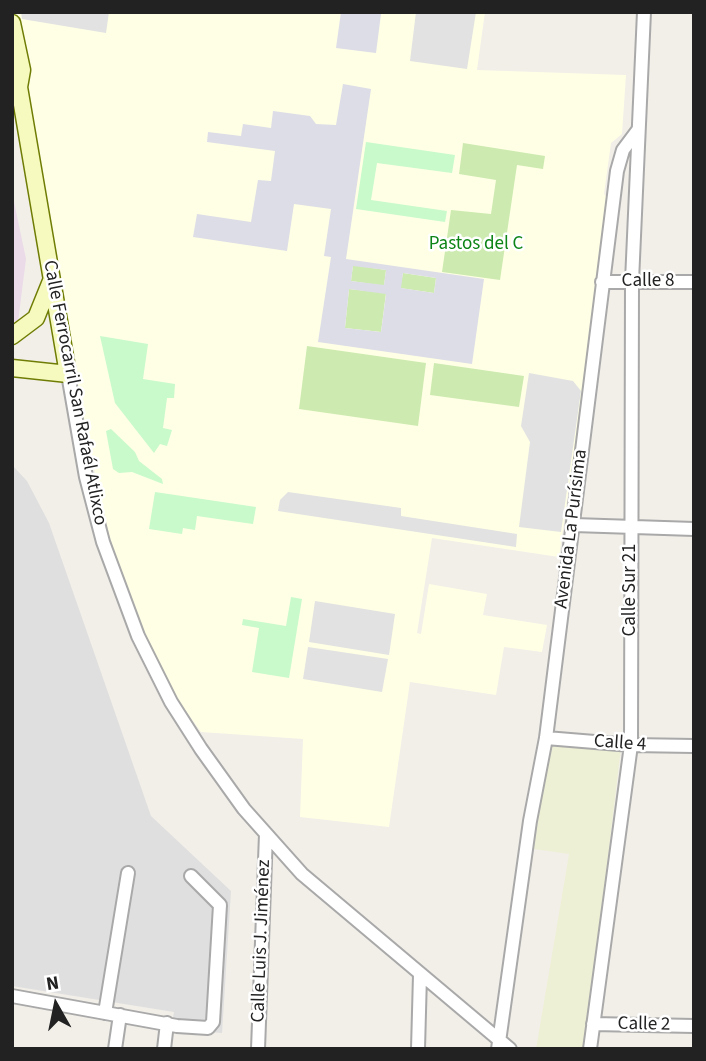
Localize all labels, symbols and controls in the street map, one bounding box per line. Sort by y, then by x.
park label: Pastos del C [429,234,523,256]
street label: Calle Ferrocarril San Rafaél Atlixco [37,259,111,527]
street label: Calle 8 [622,271,674,293]
street label: Avenida La Purísima [551,448,593,610]
street label: Calle Sur 21 [620,543,642,637]
street label: Calle 4 [593,731,647,757]
street label: Calle Luis J. Jiménez [248,859,276,1023]
text: N [44,969,61,998]
north arrow [21,970,91,1040]
street label: Calle 2 [617,1013,671,1037]

